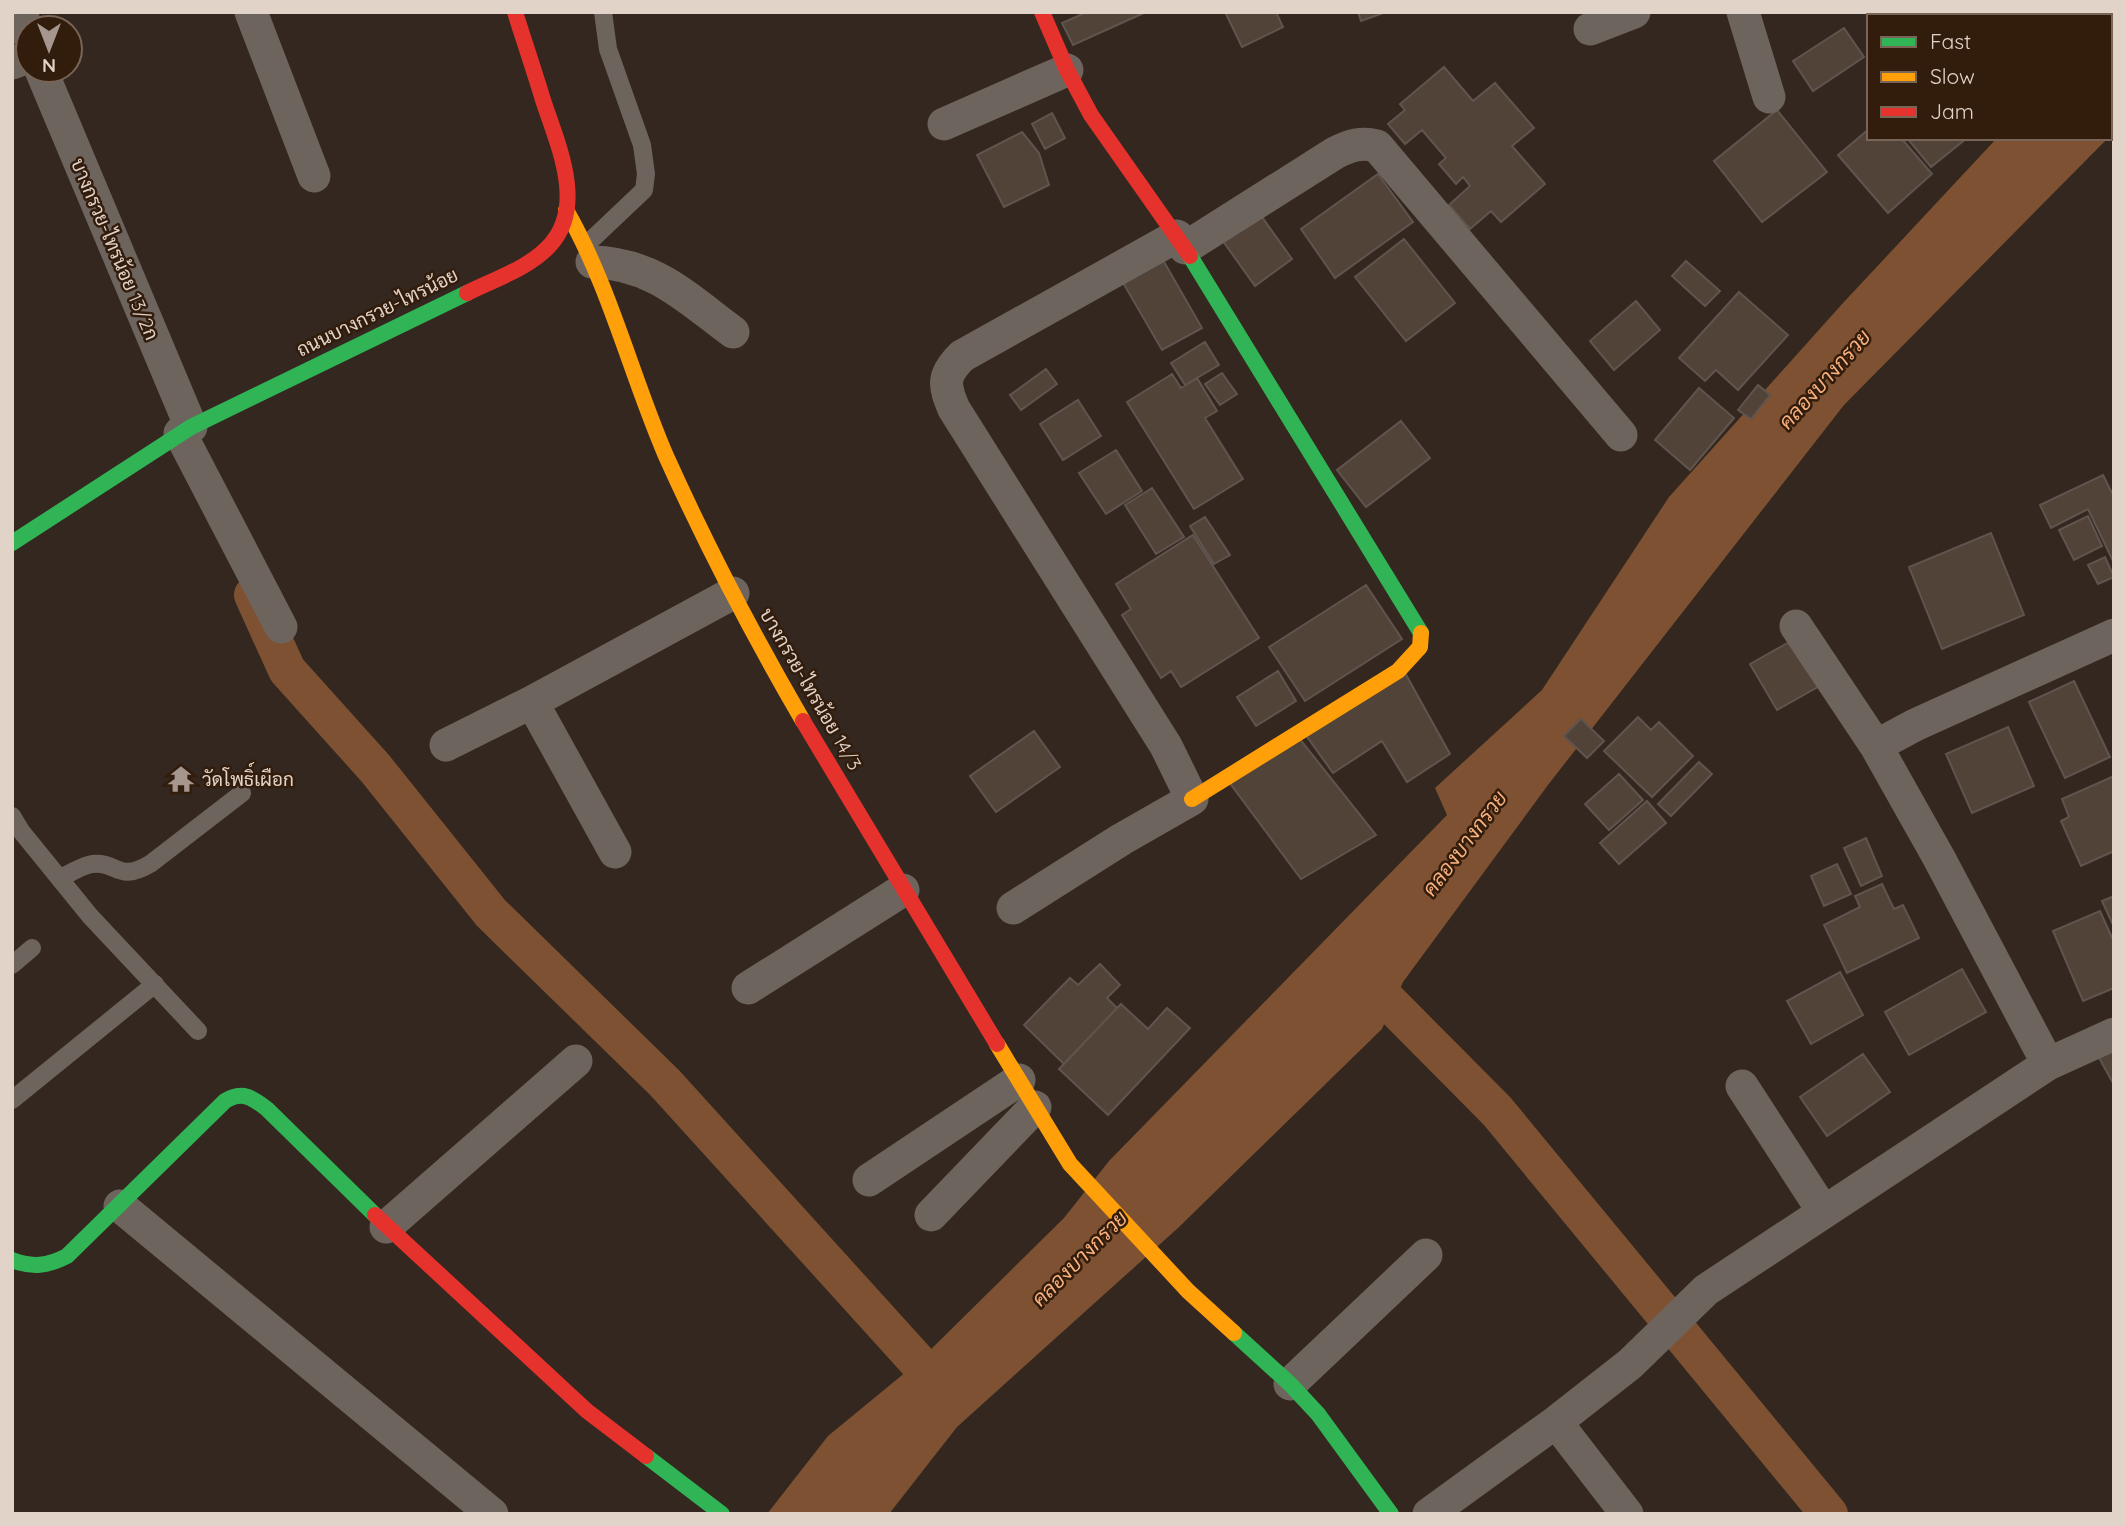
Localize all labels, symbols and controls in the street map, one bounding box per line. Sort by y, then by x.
north arrow [14,14,84,84]
legend [1867,14,2112,140]
text: Fast [1930,28,1971,54]
text: N [42,54,56,78]
text: Slow [1930,63,1975,89]
text: Jam [1930,98,1974,124]
street label: บางกรวย-ไทรน้อย 13/2ก [66,155,164,343]
street label: ถนนบางกรวย-ไทรน้อย [292,262,462,362]
water label: คลองบางกรวย [1773,324,1875,434]
street label: บางกรวย-ไทรน้อย 14/3 [755,604,867,774]
place label: วัดโพธิ์เผือก [202,761,294,791]
temple icon: วัดโพธิ์เผือก [166,764,196,794]
water label: คลองบางกรวย [1416,785,1512,901]
water label: คลองบางกรวย [1026,1205,1132,1311]

